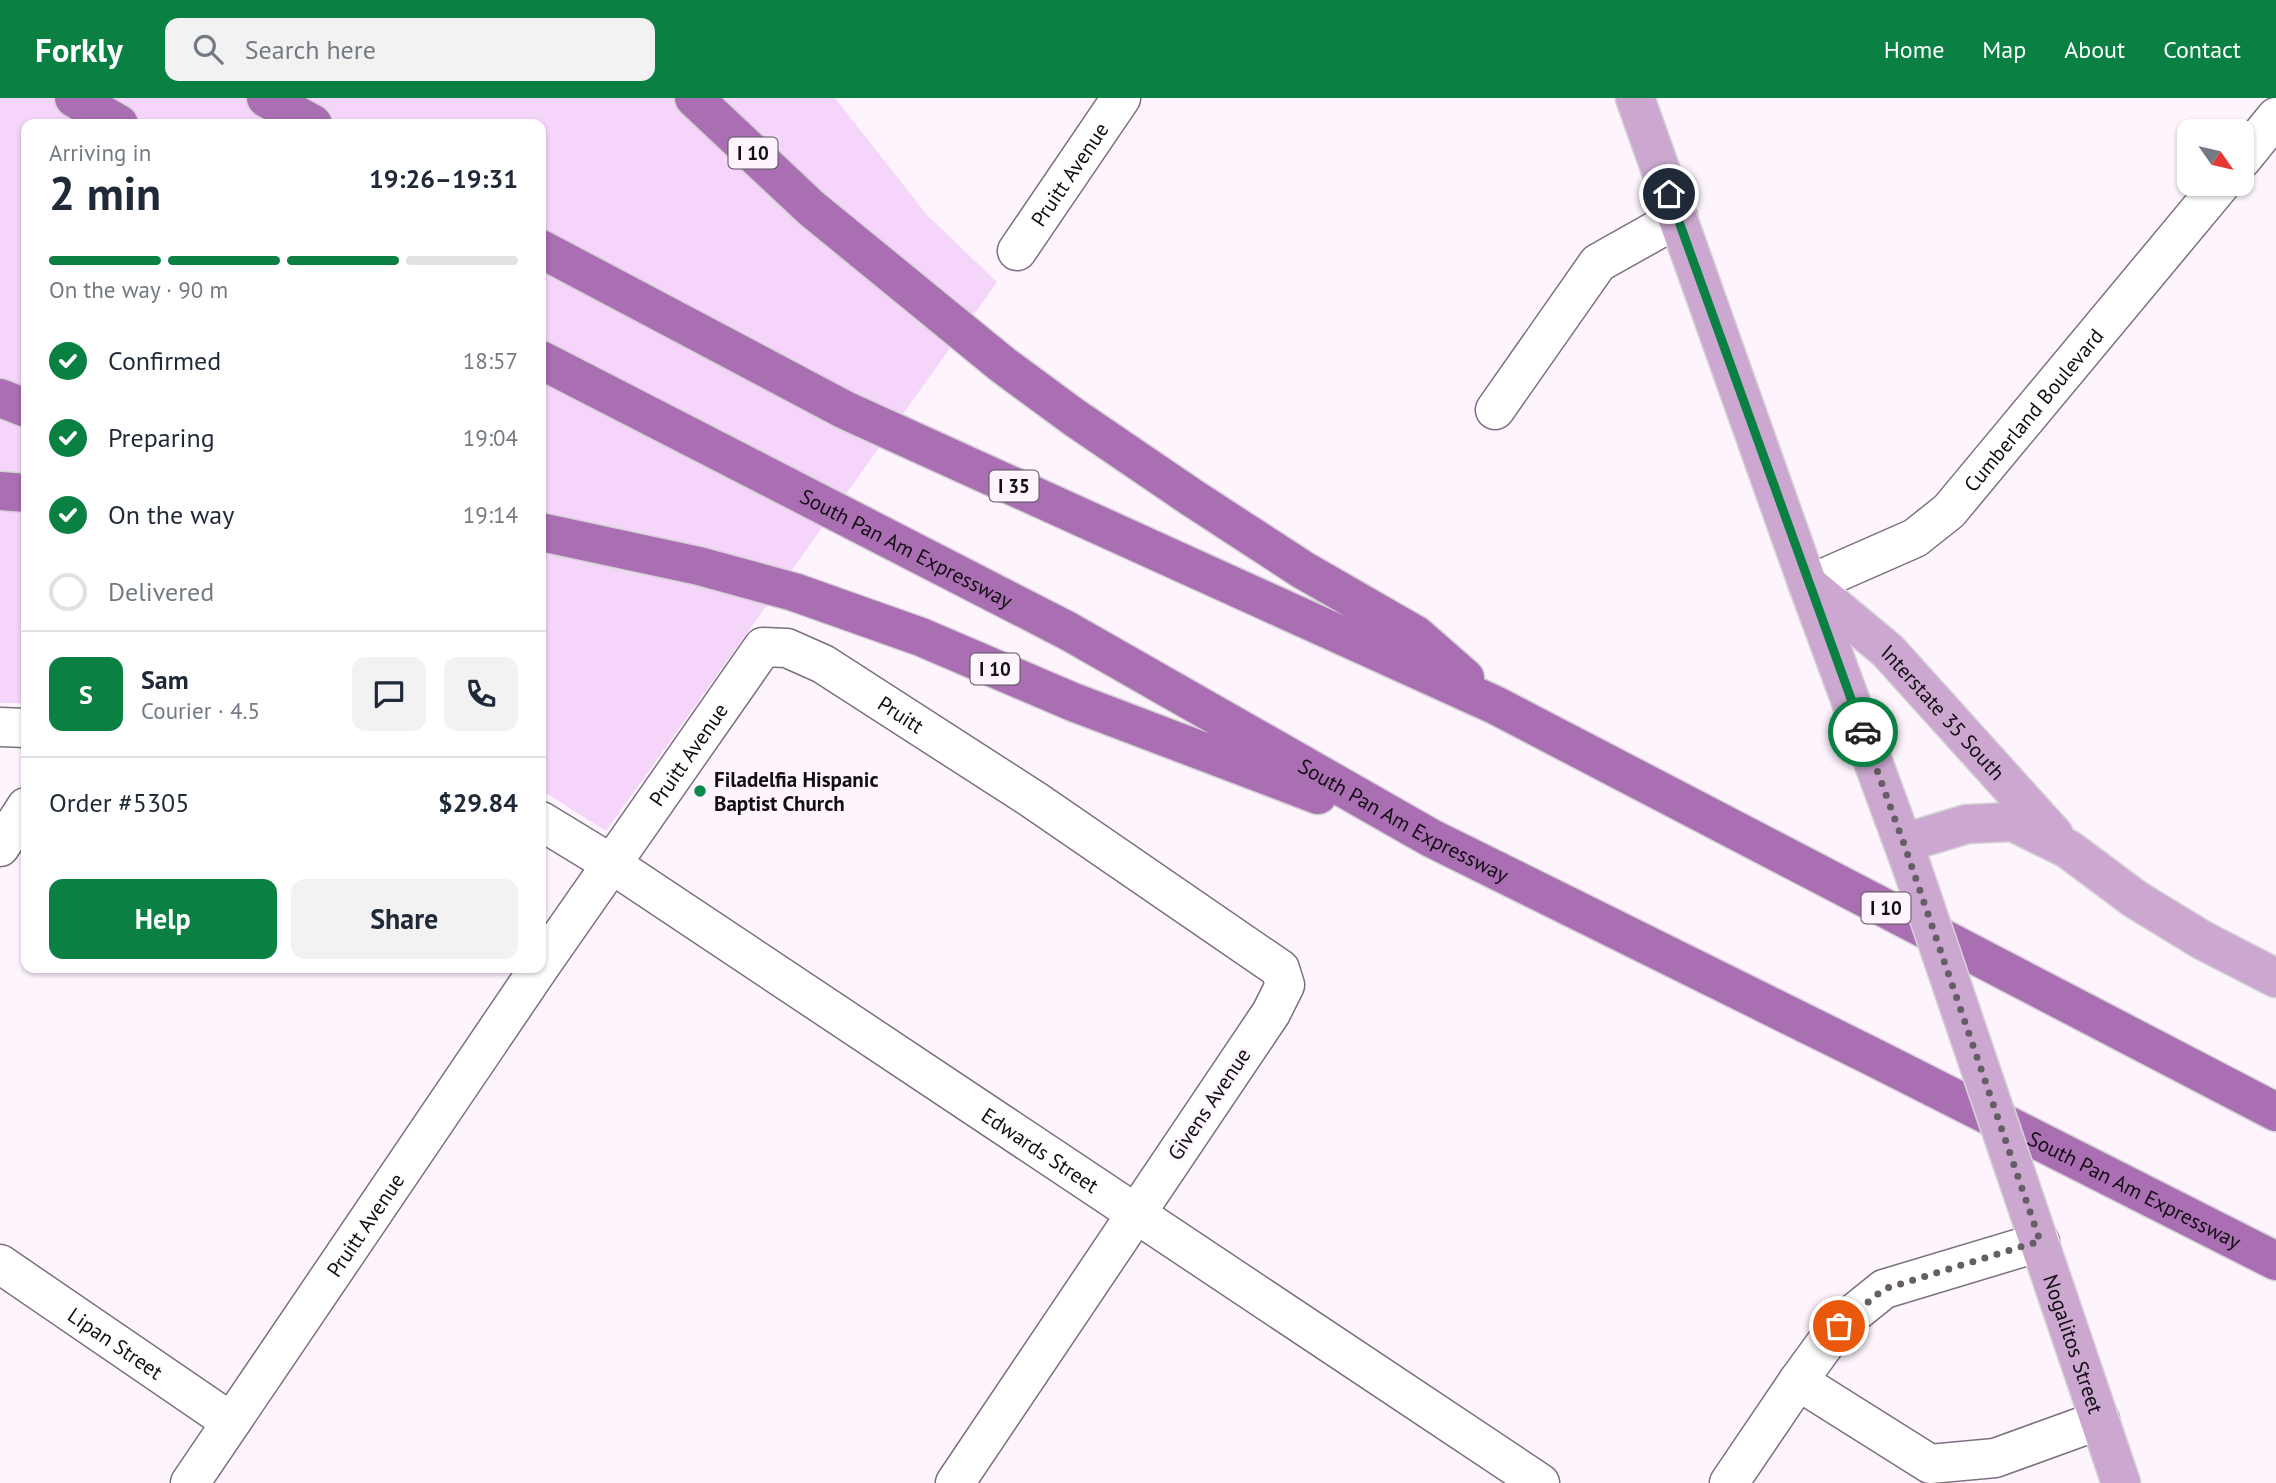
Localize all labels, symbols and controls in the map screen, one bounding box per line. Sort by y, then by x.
search box [165,18,655,81]
text: Forkly [35,28,123,71]
icon: search [189,30,227,68]
text: Search here [245,33,376,66]
text: Home [1884,34,1944,65]
text: Map [1982,34,2026,65]
text: About [2064,34,2125,65]
text: Contact [2163,34,2241,65]
street label: Pruitt Avenue [1024,117,1114,231]
north arrow [2177,119,2254,196]
map controls [2177,119,2254,196]
text: Arriving in [49,138,151,167]
road number: I 10 [728,138,778,168]
text: 19:26–19:31 [369,162,518,195]
text: 2 min [49,163,161,223]
pin [1639,164,1699,224]
icon: home [1650,175,1688,213]
text: On the way · 90 m [49,275,228,304]
street label: Cumberland Boulevard [1957,323,2109,497]
icon: check [49,342,87,380]
text: Confirmed [108,344,221,377]
text: 18:57 [463,346,518,375]
icon: check [49,419,87,457]
text: Preparing [108,421,215,454]
text: 19:04 [463,423,518,452]
road number: I 35 [990,470,1038,502]
street label: South Pan Am Expressway [796,482,1018,614]
icon: check [49,496,87,534]
text: On the way [108,498,234,531]
text: 19:14 [463,500,518,529]
text: Delivered [108,575,214,608]
street label: Interstate 35 South [1876,638,2011,785]
road number: I 10 [970,654,1020,684]
button: chat [352,657,426,731]
button: phone [444,657,518,731]
text: Sam [141,663,189,696]
text: S [79,678,93,711]
street label: Pruitt [873,690,929,739]
text: Courier · 4.5 [141,696,260,725]
street label: Pruitt Avenue [643,697,734,811]
courier [1828,697,1898,767]
icon: car [1844,713,1882,751]
street label: South Pan Am Expressway [1294,752,1514,888]
place label: Filadelfia Hispanic Baptist Church [714,766,879,817]
marker: Filadelfia Hispanic Baptist Church [692,783,708,799]
text: Order #5305 [49,786,189,819]
text: $29.84 [438,786,518,819]
button: Help [49,879,277,959]
button: Share [291,879,518,959]
road number: I 10 [1862,892,1910,923]
street label: Givens Avenue [1161,1043,1257,1165]
street label: Edwards Street [977,1101,1104,1199]
street label: South Pan Am Expressway [2024,1124,2246,1255]
street label: Pruitt Avenue [320,1167,410,1282]
street label: Nogalitos Street [2038,1271,2110,1417]
pin [1809,1296,1869,1356]
street label: Lipan Street [63,1301,168,1385]
icon: bag [1820,1307,1858,1345]

